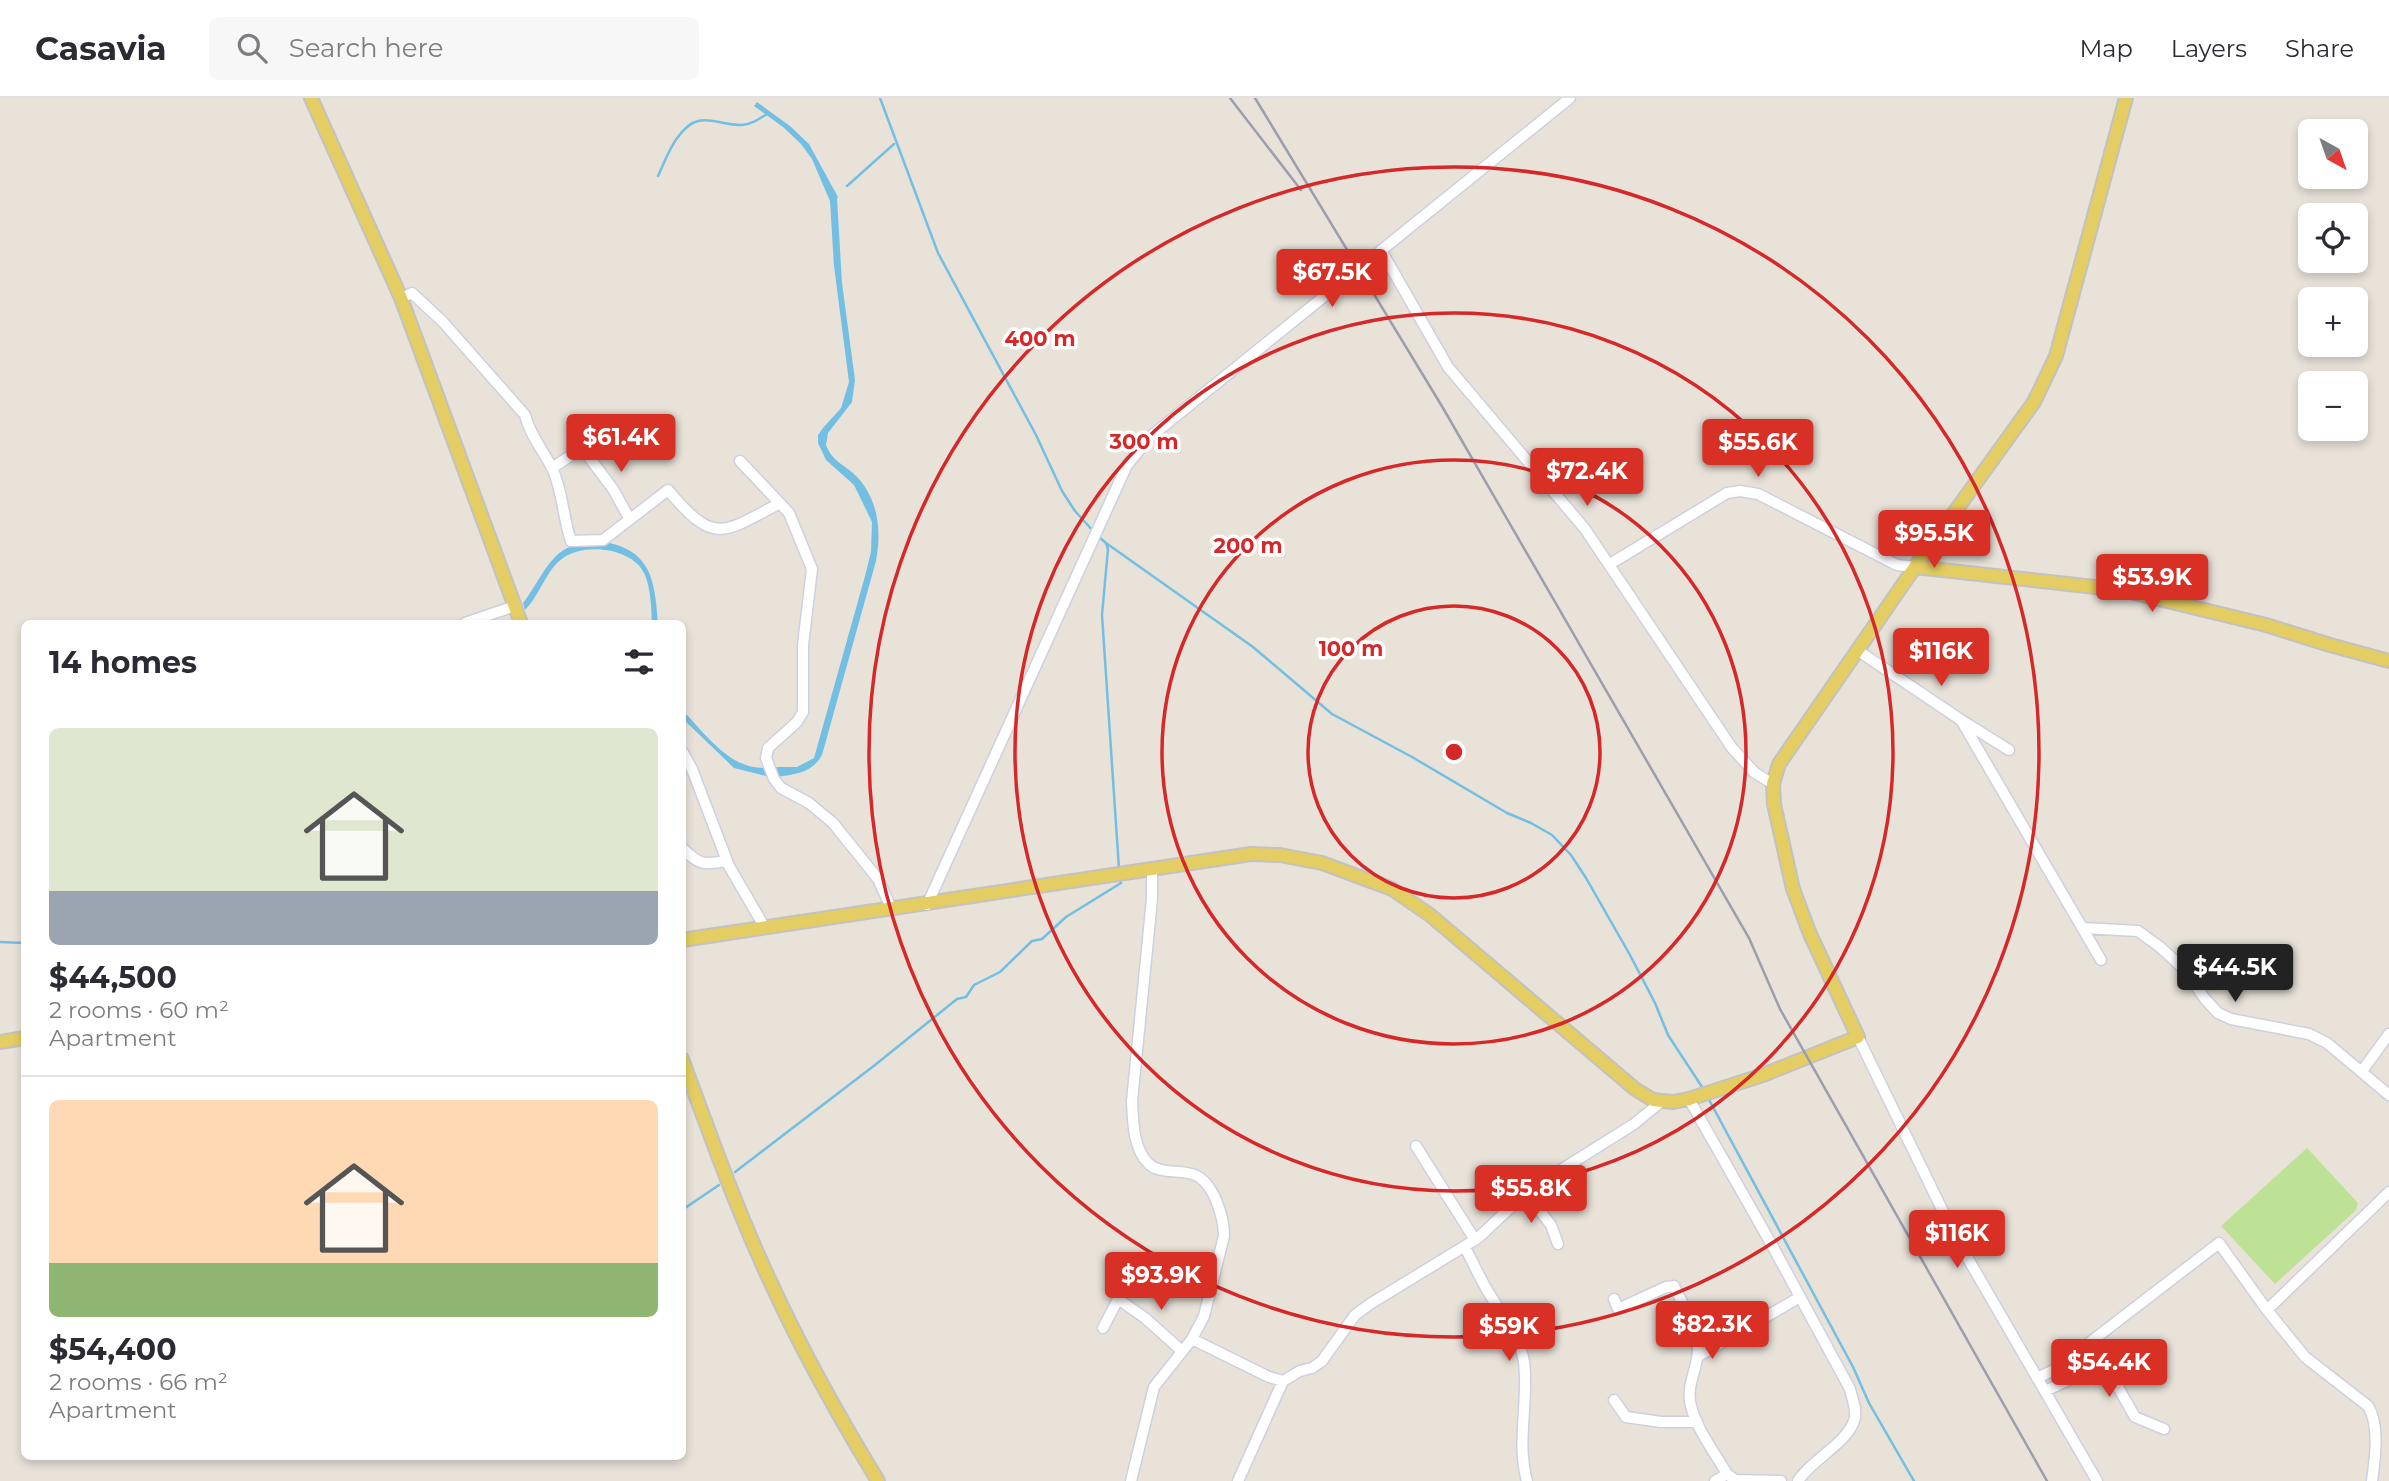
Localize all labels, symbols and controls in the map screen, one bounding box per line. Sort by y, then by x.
search box [209,17,699,80]
text: Casavia [35,28,167,68]
icon: search [233,29,271,67]
text: Search here [289,32,443,64]
text: Map [2079,34,2133,63]
text: Layers [2171,34,2247,63]
text: Share [2285,34,2354,63]
north arrow [2298,119,2368,189]
map controls [2298,119,2368,441]
button: locate [2298,203,2368,273]
pin: $67.5K [1275,250,1389,309]
text: $67.5K [1292,258,1372,286]
button: + [2298,287,2368,357]
text: 400 m [1005,326,1075,351]
button: − [2298,371,2368,441]
pin: $61.4K [564,414,678,474]
pin: $55.6K [1701,420,1815,479]
text: $61.4K [582,423,660,451]
text: $55.6K [1718,428,1798,456]
text: 300 m [1109,429,1178,454]
pin: $72.4K [1530,448,1644,508]
text: $72.4K [1546,457,1628,485]
pin: $95.5K [1877,510,1991,570]
text: $95.5K [1894,519,1974,547]
text: 200 m [1214,533,1282,558]
pin: $53.9K [2095,554,2209,614]
text: $53.9K [2112,563,2192,591]
pin: $116K [1892,628,1990,688]
text: 100 m [1319,636,1383,661]
text: $116K [1909,637,1973,665]
icon: filters [620,643,658,681]
text: 14 homes [49,644,197,681]
centre of rings [1442,740,1466,764]
icon: home [291,773,417,899]
pin: $44.5K [2178,944,2292,1004]
text: $44.5K [2193,953,2277,981]
text: $44,500 [49,959,177,996]
text: 2 rooms · 60 m² [49,996,229,1024]
text: Apartment [49,1024,177,1052]
icon: home [291,1145,417,1271]
pin: $55.8K [1474,1166,1588,1225]
text: $55.8K [1491,1174,1571,1202]
pin: $116K [1908,1210,2006,1270]
text: $116K [1925,1219,1989,1247]
pin: $93.9K [1104,1252,1218,1312]
text: $93.9K [1121,1261,1201,1289]
pin: $82.3K [1655,1302,1769,1361]
pin: $59K [1468,1304,1550,1363]
text: $82.3K [1672,1310,1752,1338]
text: $59K [1479,1312,1539,1340]
text: $54,400 [49,1331,177,1368]
pin: $54.4K [2052,1340,2166,1399]
text: $54.4K [2067,1348,2151,1376]
text: 2 rooms · 66 m² [49,1368,228,1396]
text: Apartment [49,1396,177,1424]

